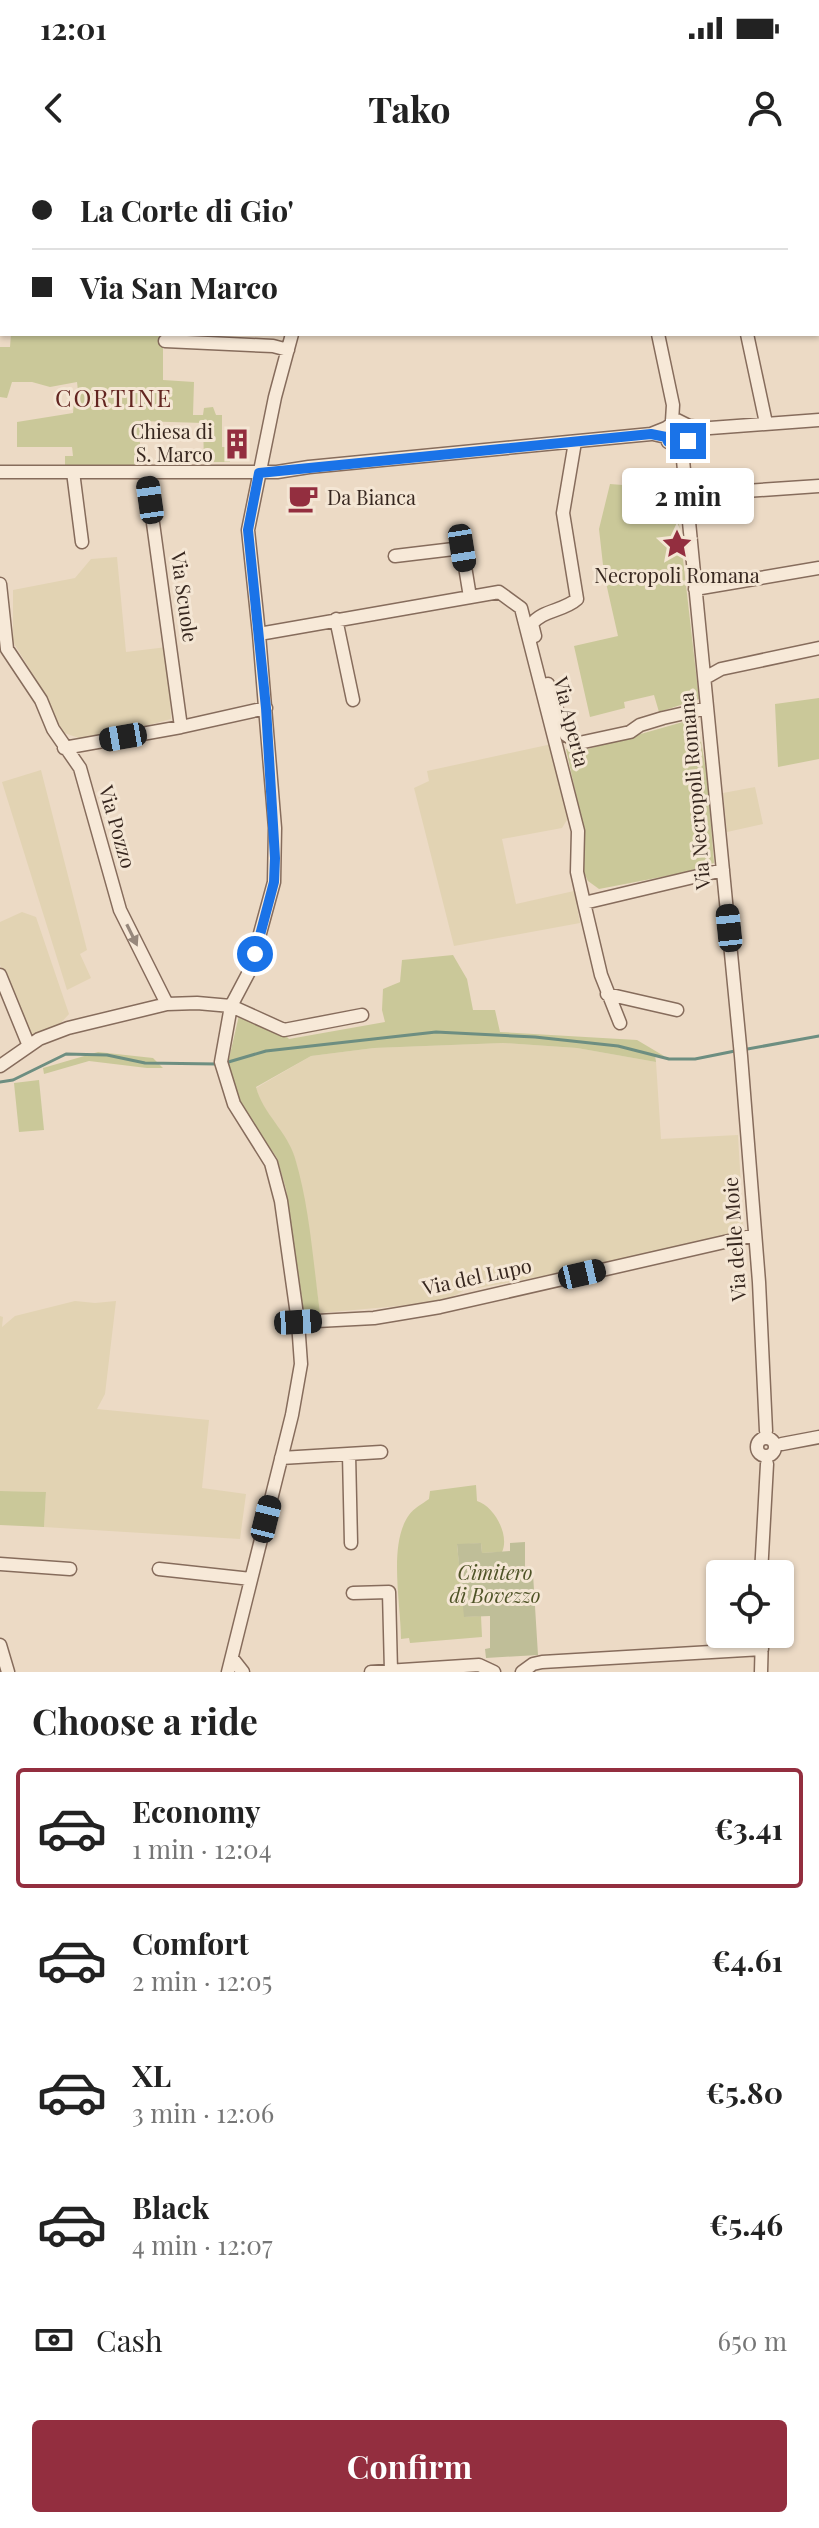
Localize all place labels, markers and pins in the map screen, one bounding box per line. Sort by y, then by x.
place label: Chiesa di S. Marco [130,417,213,467]
building icon: Chiesa di S. Marco [220,427,254,461]
cafe icon: Da Bianca [286,481,320,515]
place label: Da Bianca [327,483,416,510]
place icon: Necropoli Romana [660,527,694,561]
place label: Necropoli Romana [594,561,760,588]

